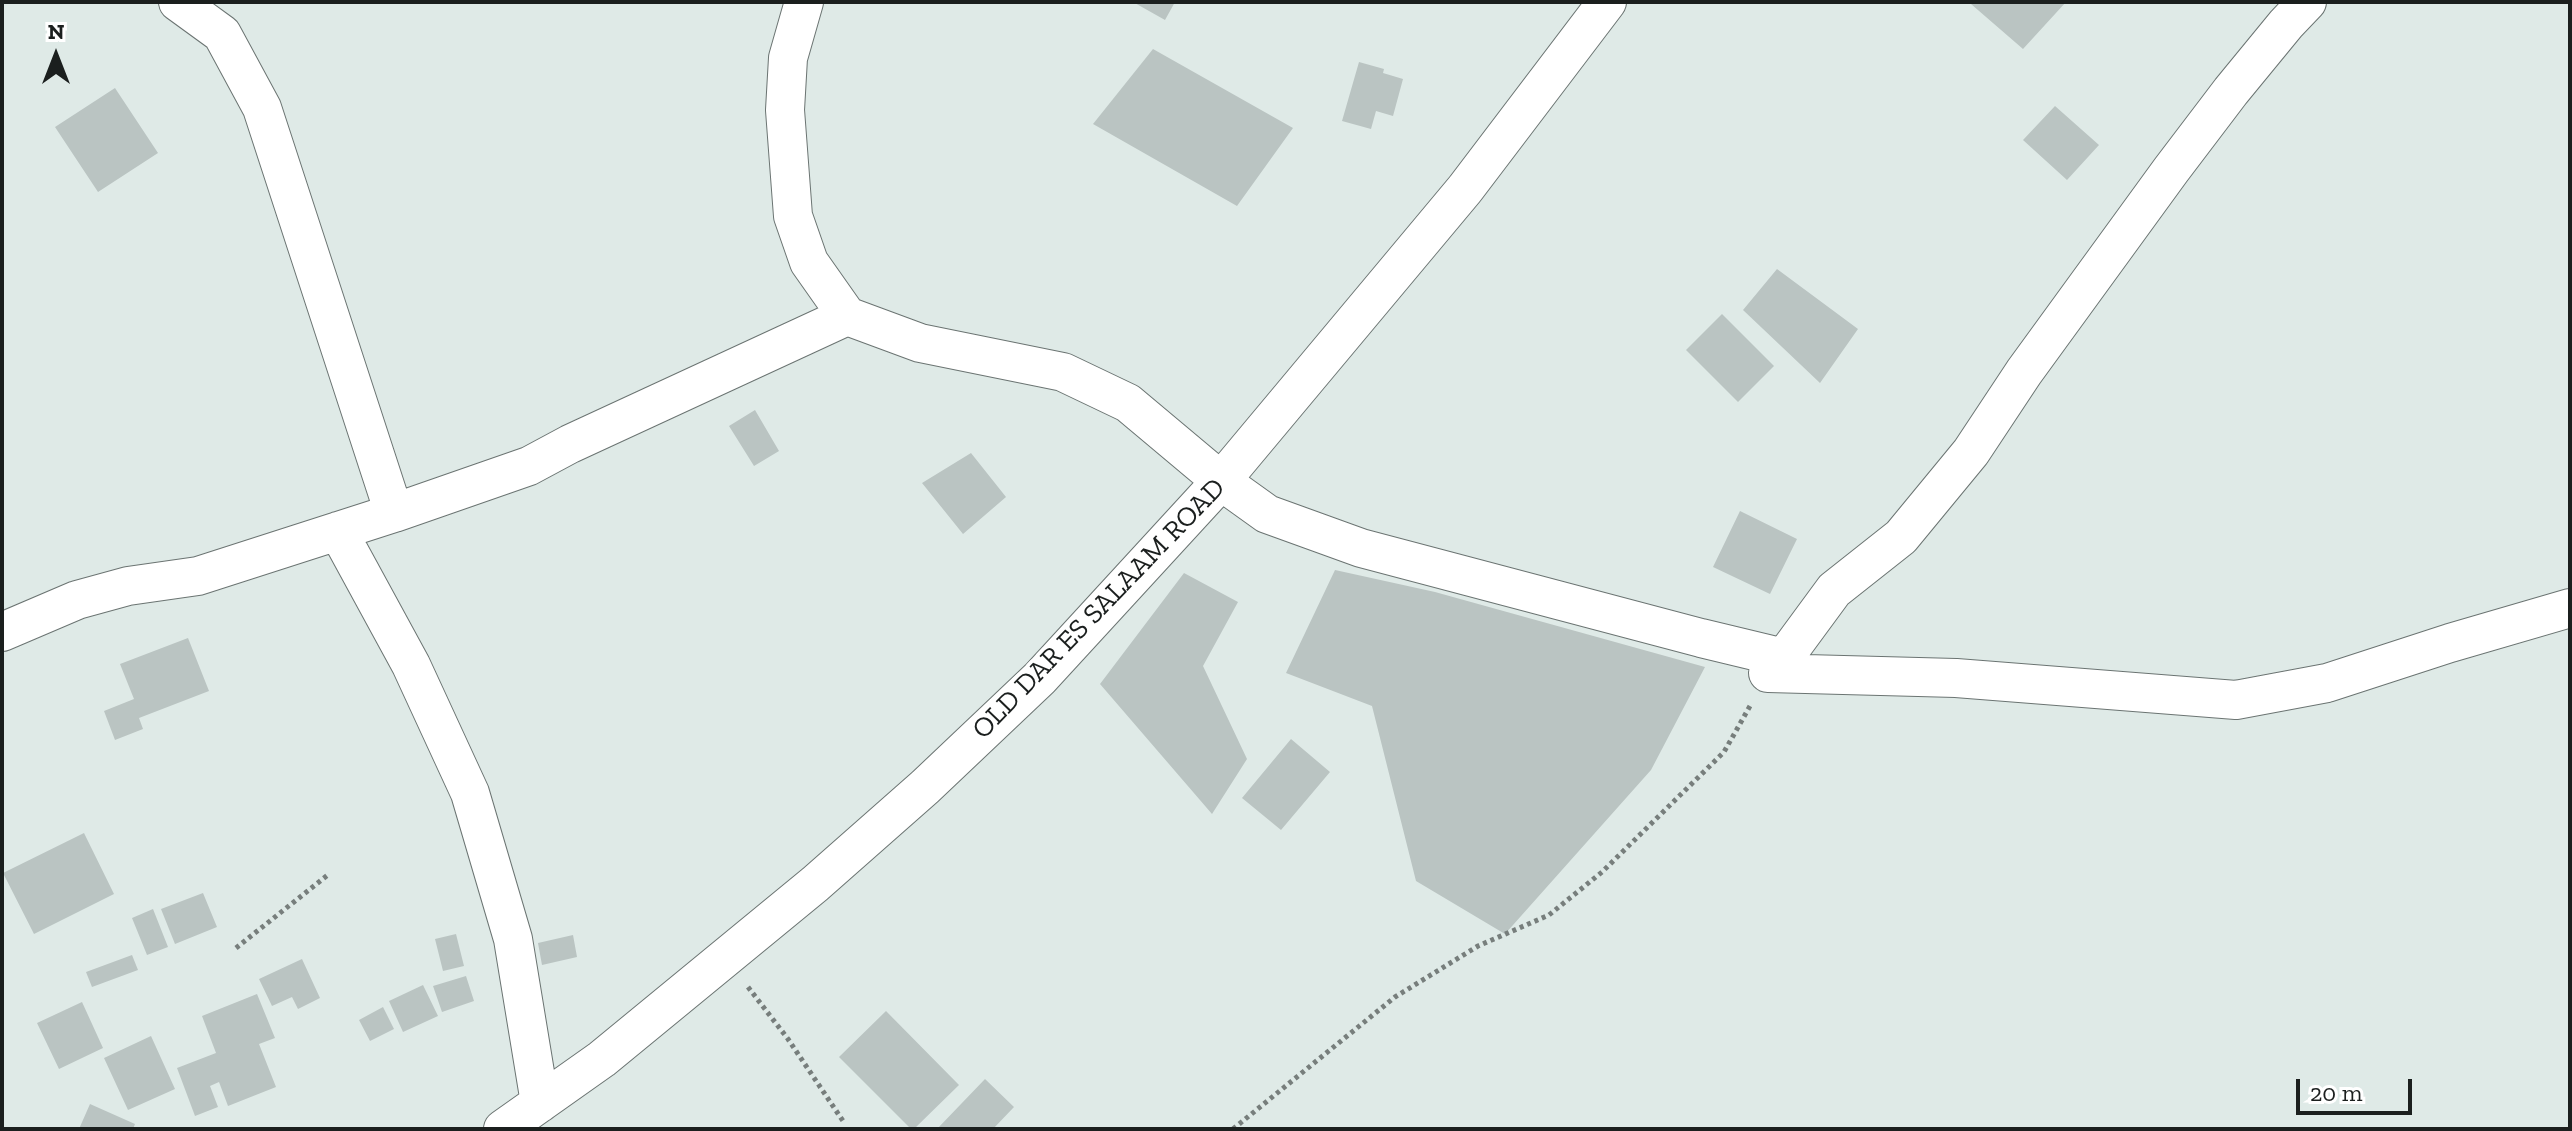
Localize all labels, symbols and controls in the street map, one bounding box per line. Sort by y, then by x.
north arrow [16,16,96,96]
text: N [48,18,64,45]
street label: OLD DAR ES SALAAM ROAD [966,472,1232,746]
scale bar [2300,1063,2416,1113]
text: 20 m [2310,1078,2362,1107]

